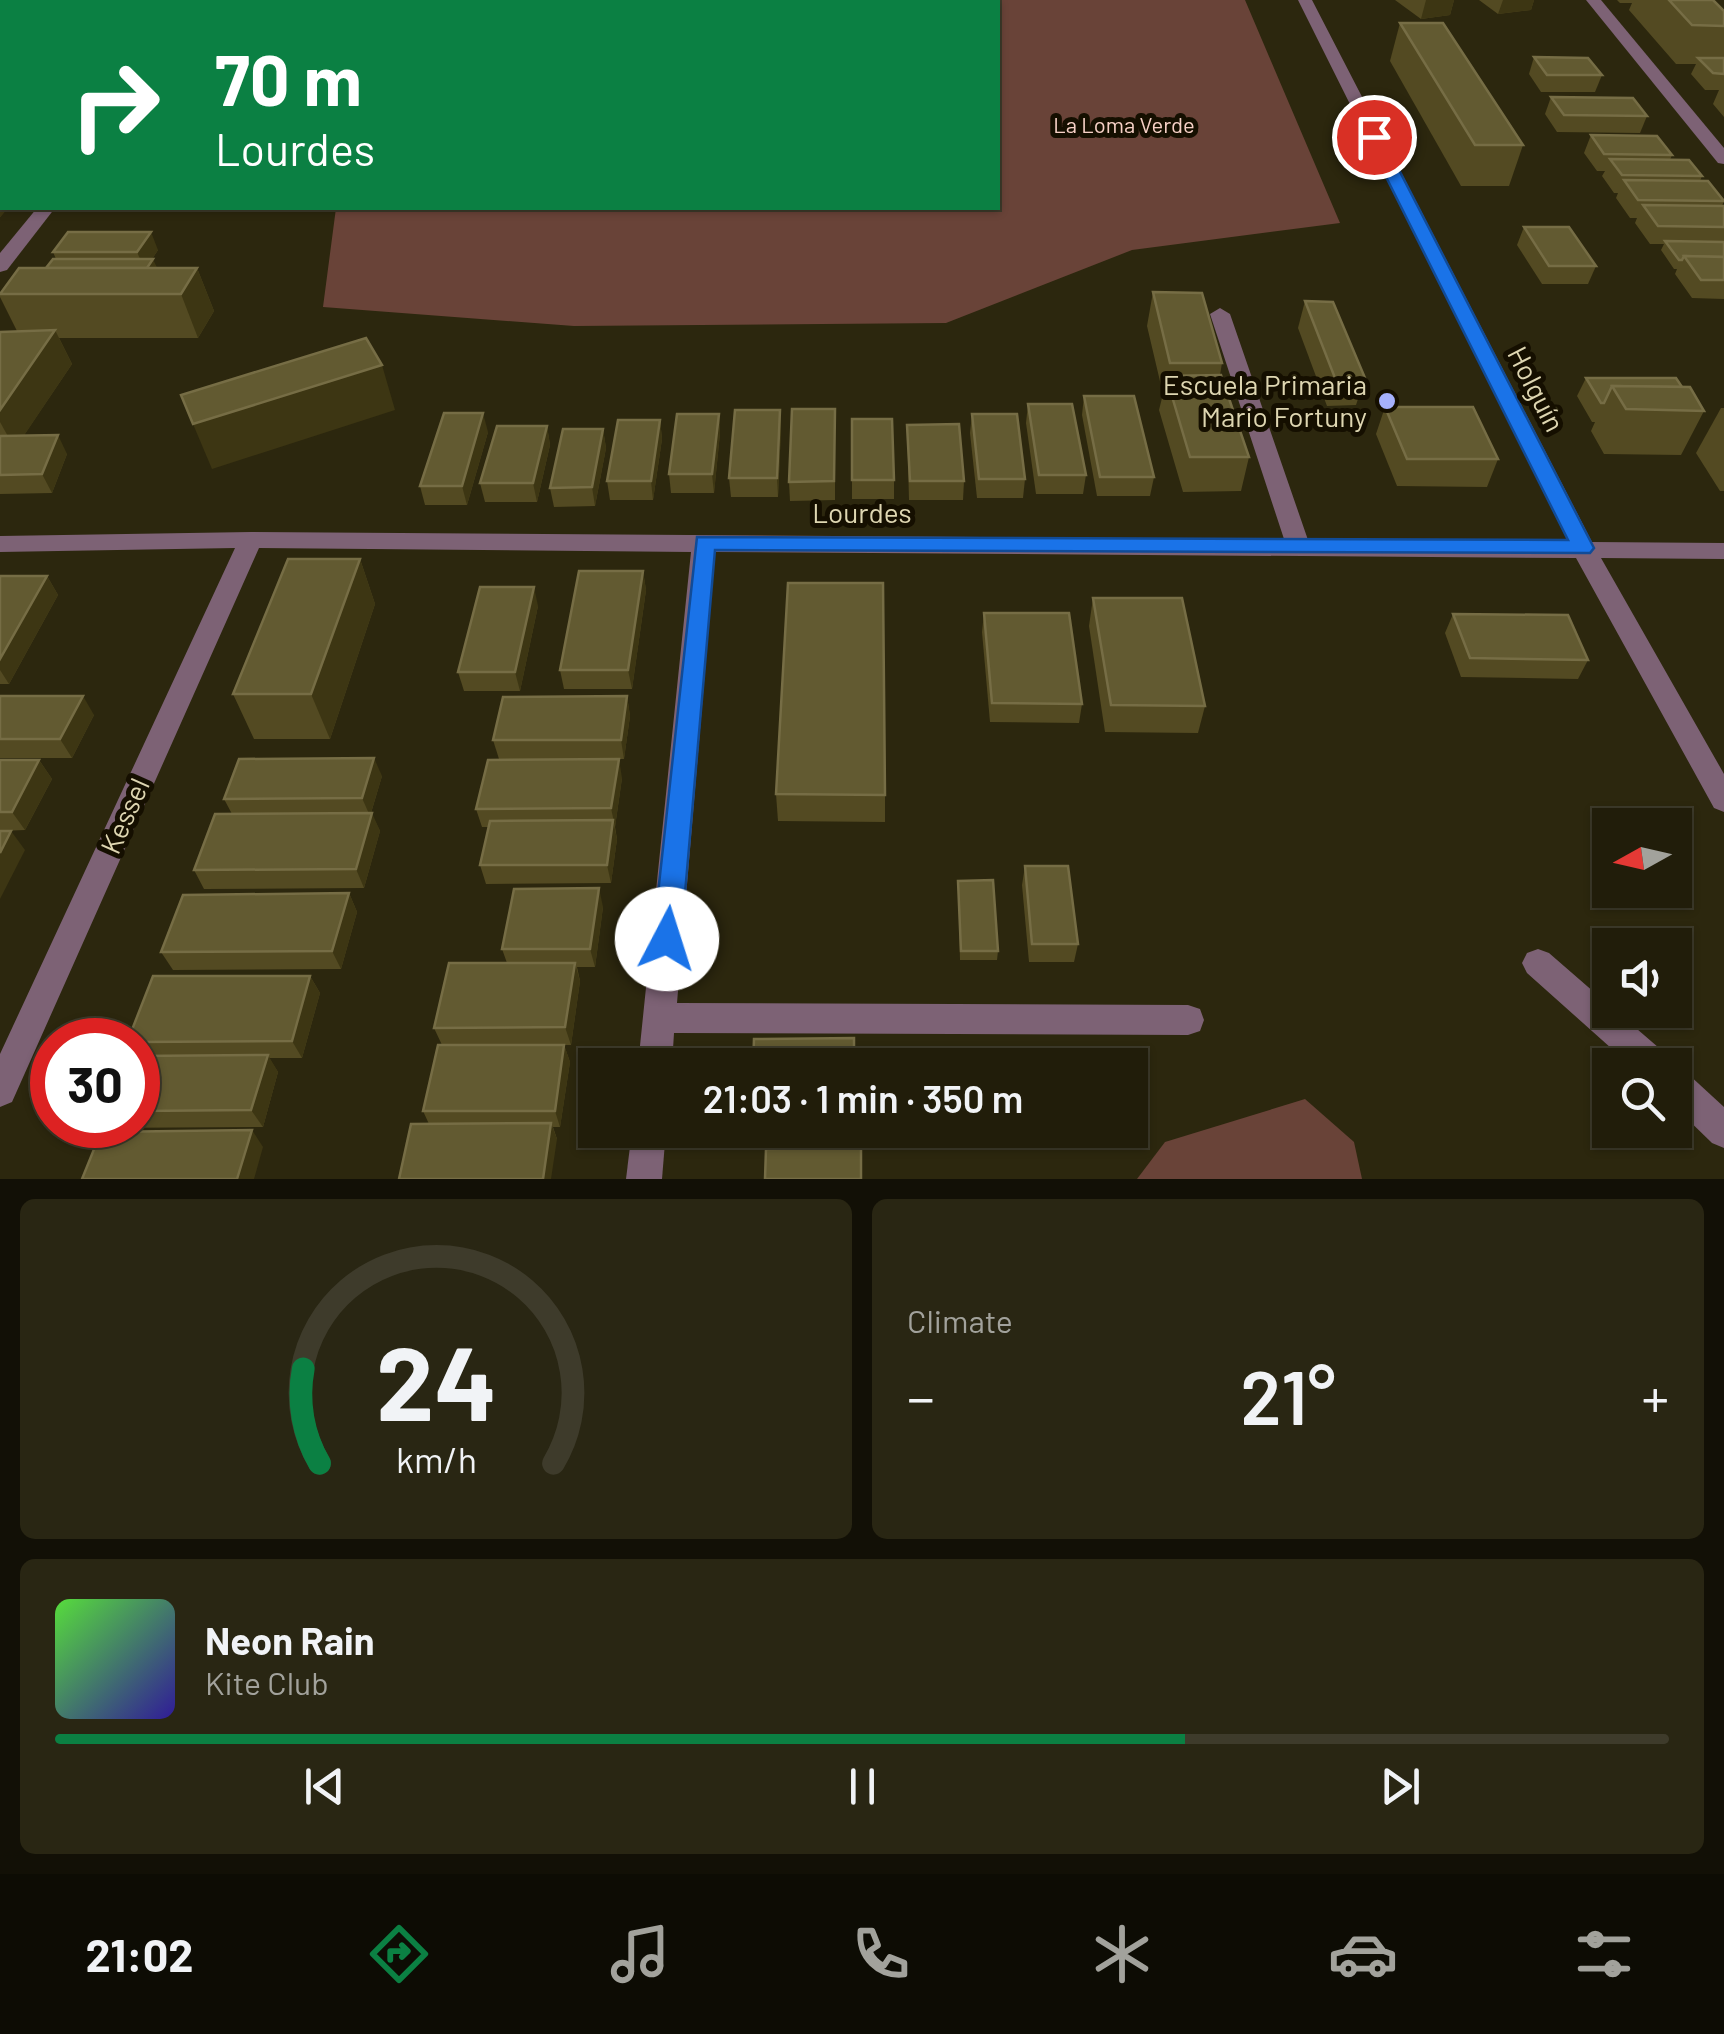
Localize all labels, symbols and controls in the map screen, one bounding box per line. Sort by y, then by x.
text: 70 m [215,36,362,120]
icon: right [50,40,180,170]
pin [1332,95,1417,180]
icon: arrive [1347,110,1402,165]
park label: La Loma Verde [1053,111,1195,137]
text: Lourdes [215,121,375,175]
street label: Holguín [1501,340,1573,437]
place label: Escuela Primaria Mario Fortuny [1163,367,1367,433]
marker: Escuela Primaria Mario Fortuny [1376,390,1398,412]
street label: Lourdes [812,495,912,529]
street label: Kessel [92,772,156,859]
north arrow [1592,808,1692,908]
map controls [1592,808,1692,1148]
position arrow [615,887,719,991]
button: sound [1592,928,1692,1028]
speed limit sign: 30 [30,1018,160,1148]
button: search [1592,1048,1692,1148]
text: 21:03 · 1 min · 350 m [703,1075,1023,1121]
text: Climate [907,1301,1013,1339]
text: 24 [375,1317,497,1442]
text: 21° [1240,1350,1336,1440]
text: − [907,1363,935,1429]
text: + [1641,1363,1669,1429]
text: km/h [396,1437,476,1480]
text: Neon Rain [205,1617,374,1663]
text: Kite Club [205,1663,329,1701]
icon: previous [297,1759,352,1814]
icon: pause [835,1759,890,1814]
icon: next [1373,1759,1428,1814]
icon: directions [364,1919,434,1989]
icon: music [605,1919,675,1989]
icon: phone [846,1919,916,1989]
icon: climate [1087,1919,1157,1989]
icon: car [1328,1919,1398,1989]
icon: filters [1569,1919,1639,1989]
text: 21:02 [85,1927,194,1981]

